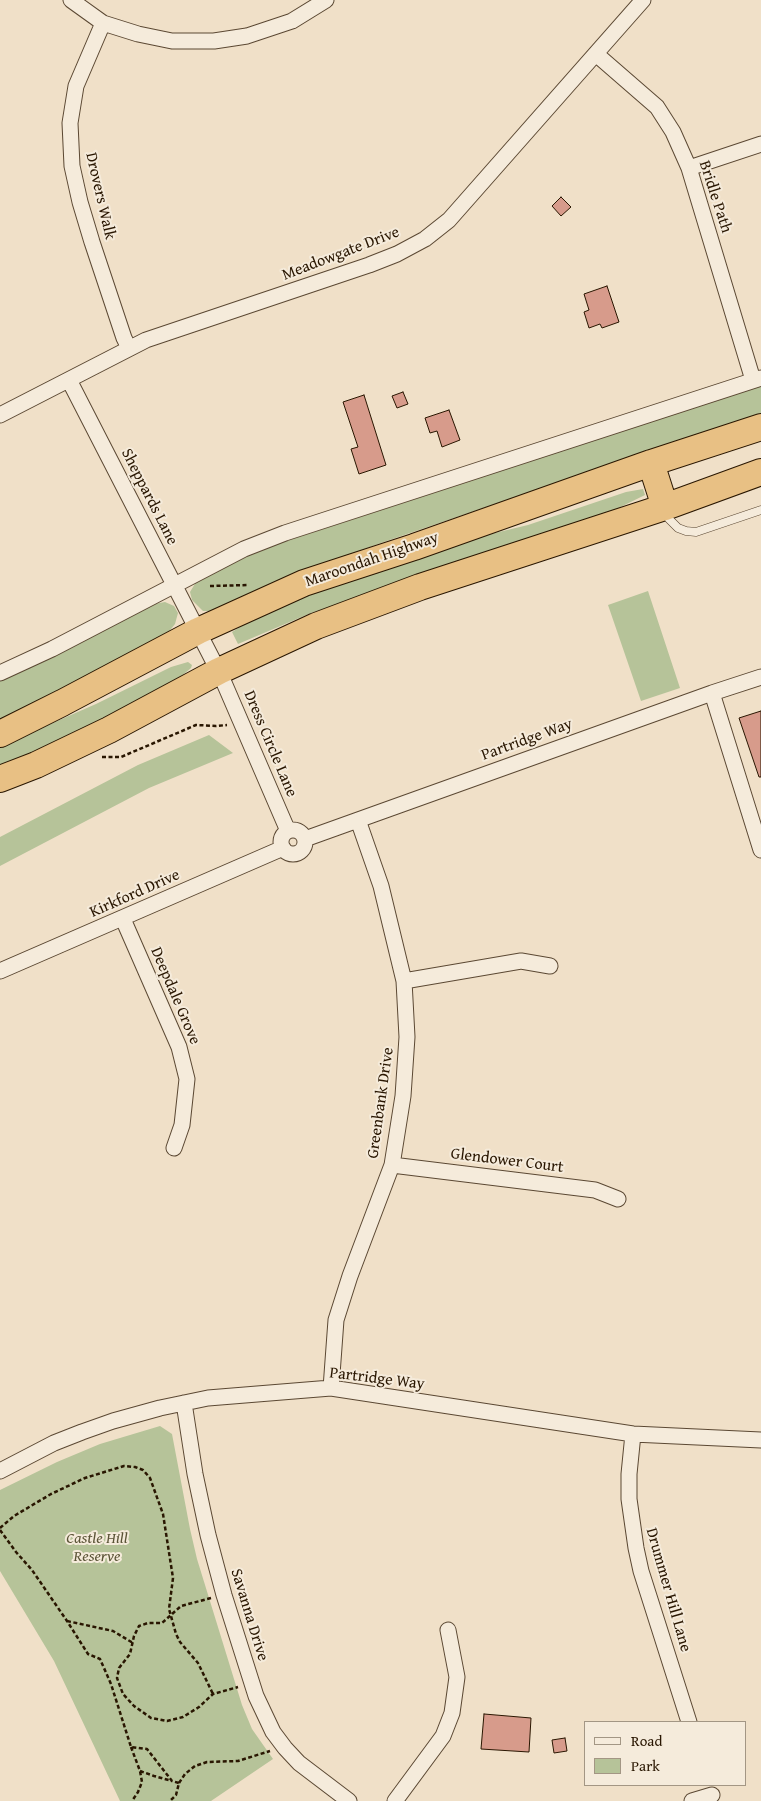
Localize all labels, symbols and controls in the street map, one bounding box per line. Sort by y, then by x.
street label: Drovers Walk [81,151,119,241]
street label: Bridle Path [694,158,736,236]
street label: Meadowgate Drive [280,223,402,285]
street label: Sheppards Lane [116,445,182,549]
street label: Maroondah Highway [303,528,441,592]
street label: Dress Circle Lane [239,688,301,800]
street label: Partridge Way [479,715,575,765]
street label: Kirkford Drive [87,866,183,922]
street label: Deepdale Grove [146,945,204,1047]
street label: Greenbank Drive [364,1046,398,1160]
street label: Glendower Court [450,1145,564,1177]
street label: Partridge Way [328,1364,426,1394]
street label: Drummer Hill Lane [641,1526,695,1654]
park label: Castle Hill Reserve [66,1529,128,1567]
street label: Savanna Drive [226,1567,272,1663]
legend [584,1721,746,1786]
text: Road [631,1730,662,1751]
text: Park [631,1755,660,1776]

